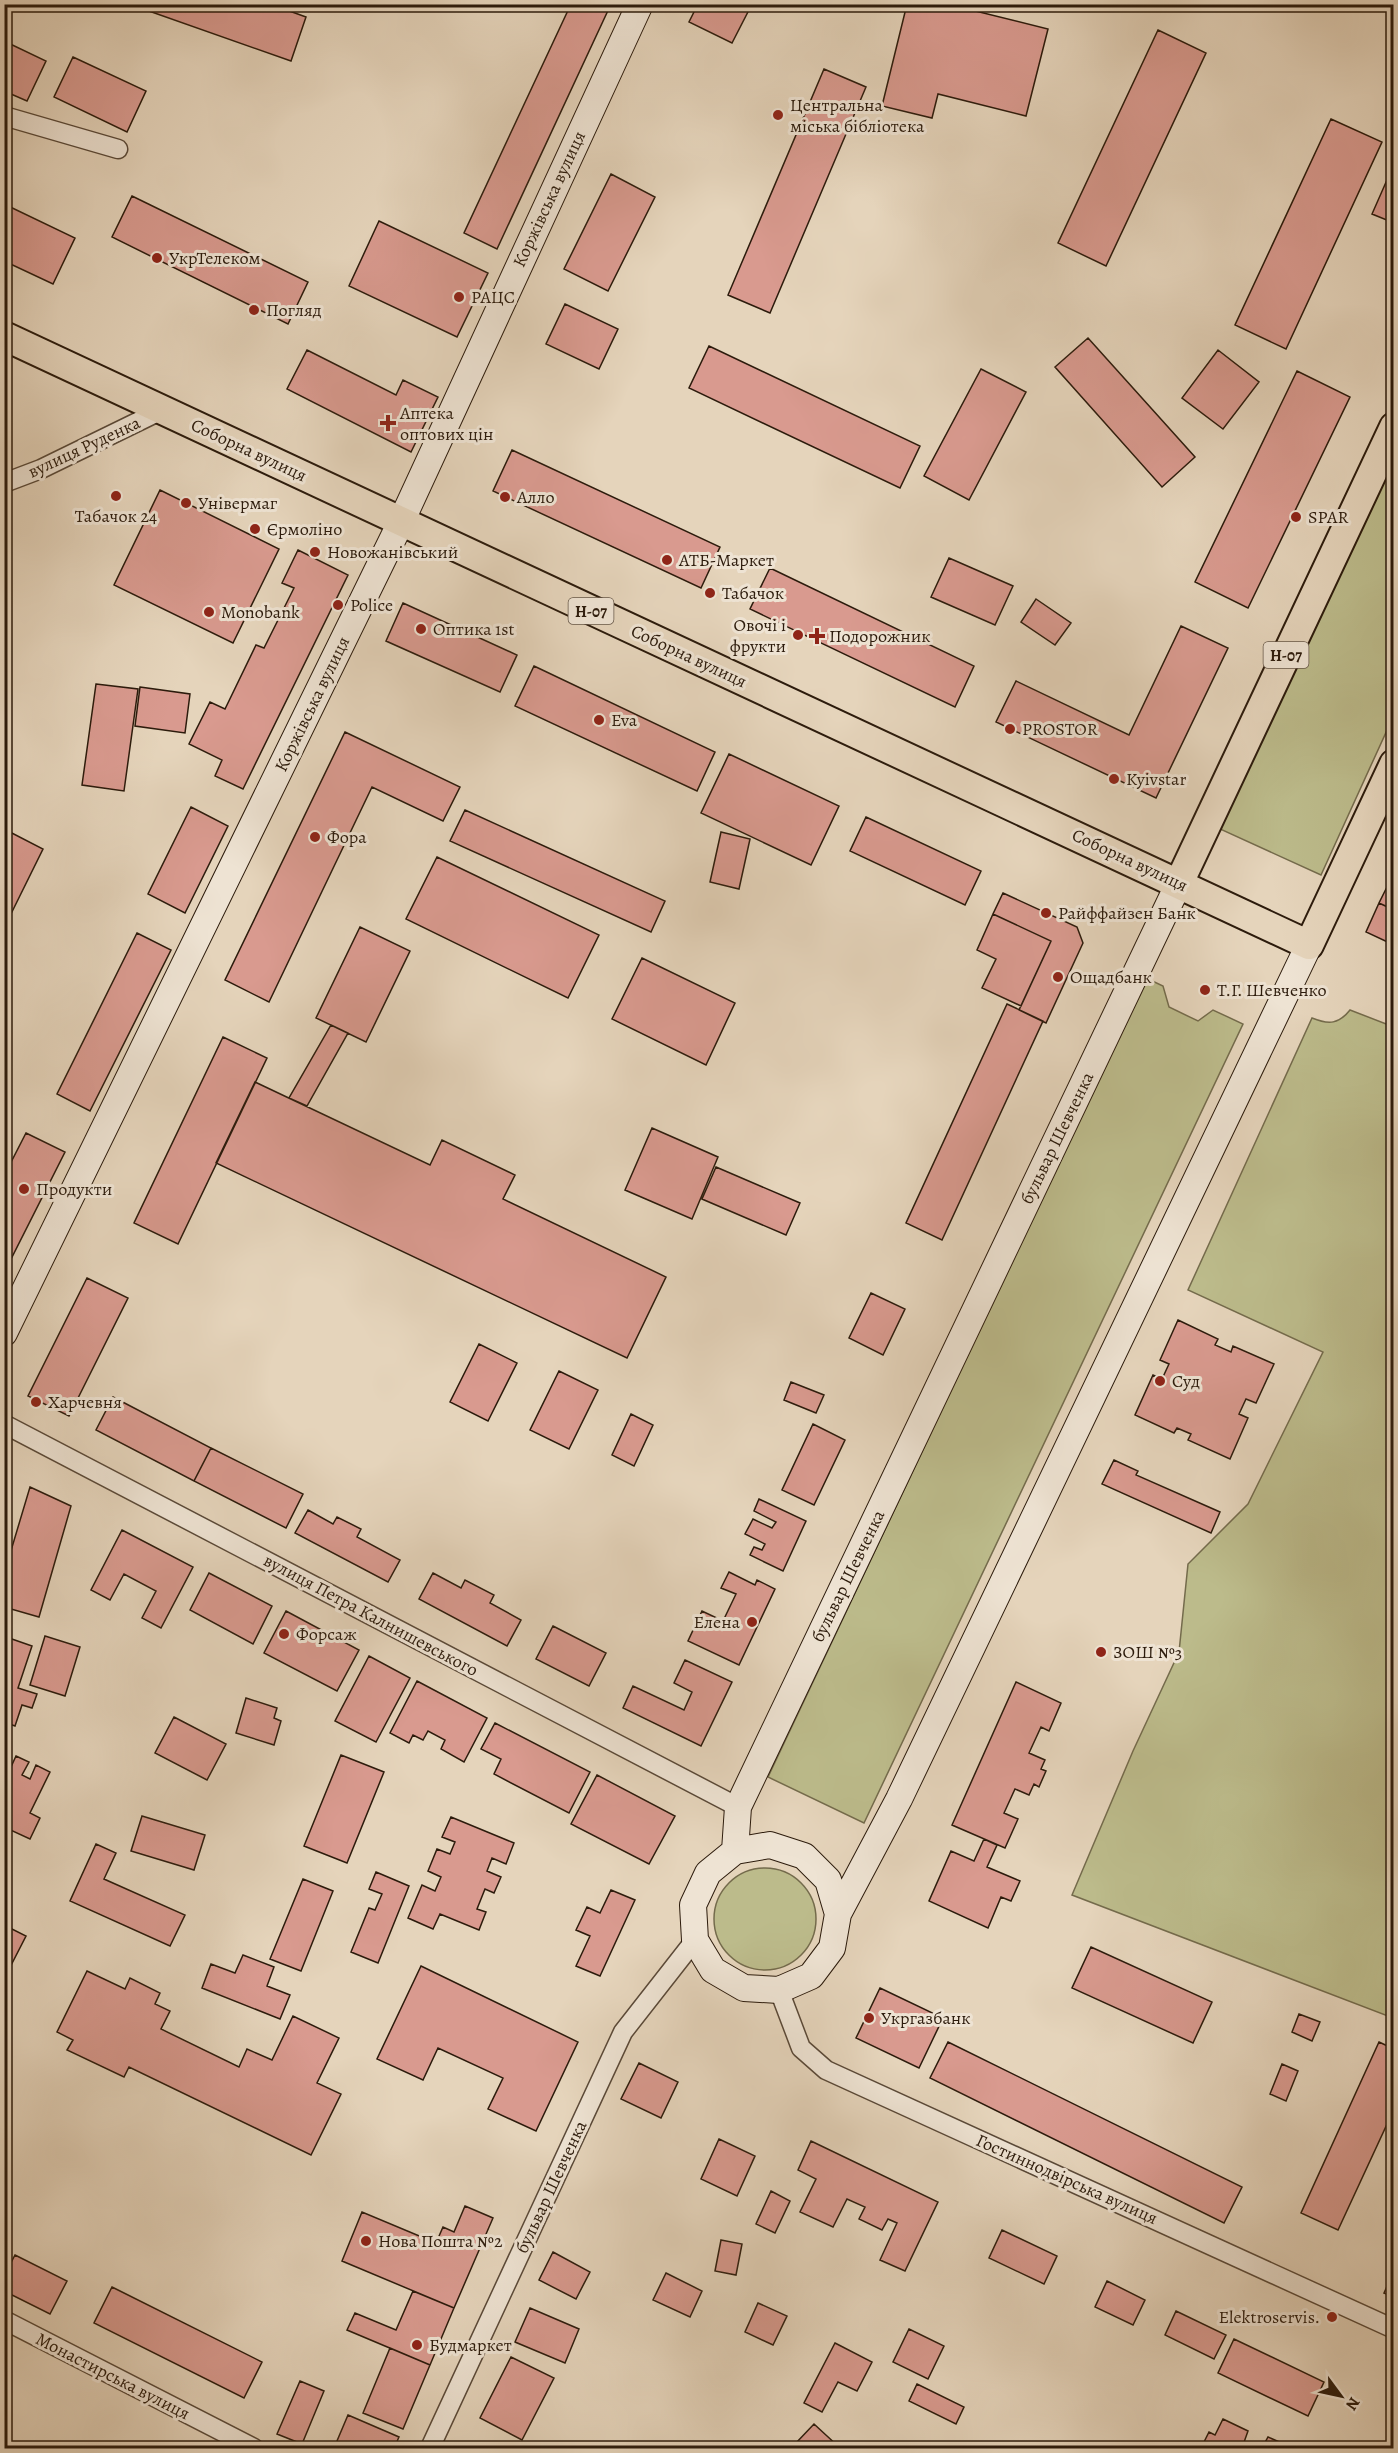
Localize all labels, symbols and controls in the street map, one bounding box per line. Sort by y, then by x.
place label: Центральна міська бібліотека [790,93,925,138]
marker: Центральна міська бібліотека [771,108,785,122]
street label: Коржівська вулиця [507,127,591,271]
place label: УкрТелеком [169,246,261,270]
marker: УкрТелеком [150,251,164,265]
place label: РАЦС [471,285,515,309]
marker: РАЦС [452,290,466,304]
place label: Погляд [266,298,322,322]
marker: Погляд [247,303,261,317]
place label: Аптека оптових цін [399,401,494,446]
street label: вулиця Руденка [24,410,145,484]
street label: Соборна вулиця [187,413,311,487]
marker: Аптека оптових цін [381,416,395,430]
place label: Алло [516,485,555,509]
marker: Табачок 24 [109,489,123,503]
marker: Алло [498,490,512,504]
place label: Універмаг [198,491,278,515]
marker: Універмаг [179,496,193,510]
place label: Табачок 24 [75,504,157,528]
place label: SPAR [1308,505,1349,529]
marker: SPAR [1289,510,1303,524]
place label: Єрмоліно [267,517,342,541]
marker: Єрмоліно [248,522,262,536]
place label: Новожанівський [327,540,458,564]
marker: Новожанівський [308,545,322,559]
place label: АТБ-Маркет [678,548,774,572]
marker: АТБ-Маркет [660,553,674,567]
place label: Табачок [722,581,784,605]
marker: Табачок [703,586,717,600]
place label: Police [350,593,393,617]
marker: Police [331,598,345,612]
road number: Н-07 [568,598,614,624]
place label: Monobank [221,600,300,624]
marker: Monobank [202,605,216,619]
place label: Овочі і фрукти [730,613,786,658]
place label: Оптика 1st [433,617,514,641]
street label: Соборна вулиця [627,619,751,693]
marker: Оптика 1st [414,622,428,636]
place label: Подорожник [829,624,931,648]
marker: Овочі і фрукти [791,628,805,642]
marker: Подорожник [810,629,824,643]
street label: Коржівська вулиця [269,632,355,776]
road number: Н-07 [1264,642,1308,668]
place label: Eva [611,708,638,732]
marker: Eva [592,713,606,727]
place label: PROSTOR [1022,717,1098,741]
marker: PROSTOR [1003,722,1017,736]
place label: Kyivstar [1126,767,1186,791]
marker: Kyivstar [1107,772,1121,786]
street label: Соборна вулиця [1068,823,1192,897]
place label: Фора [327,825,367,849]
marker: Фора [308,830,322,844]
place label: Райффайзен Банк [1058,901,1196,925]
marker: Райффайзен Банк [1039,906,1053,920]
place label: Ощадбанк [1070,965,1152,989]
marker: Ощадбанк [1051,970,1065,984]
place label: Т.Г. Шевченко [1217,978,1327,1002]
marker: Т.Г. Шевченко [1198,983,1212,997]
street label: бульвар Шевченка [1015,1067,1100,1208]
place label: Продукти [36,1177,112,1201]
marker: Продукти [17,1182,31,1196]
place label: Суд [1172,1369,1200,1393]
marker: Суд [1153,1374,1167,1388]
place label: Харчевня [48,1390,122,1414]
marker: Харчевня [29,1395,43,1409]
street label: бульвар Шевченка [806,1505,891,1646]
street label: вулиця Петра Калнишевського [259,1548,483,1682]
place label: Елена [693,1610,741,1634]
marker: Елена [745,1615,759,1629]
place label: Форсаж [296,1622,357,1646]
marker: Форсаж [277,1627,291,1641]
place label: ЗОШ №3 [1113,1640,1182,1664]
marker: ЗОШ №3 [1094,1645,1108,1659]
place label: Укргазбанк [881,2006,971,2030]
marker: Укргазбанк [862,2011,876,2025]
street label: бульвар Шевченка [510,2116,593,2257]
street label: Гостиннодвірська вулиця [972,2128,1162,2230]
place label: Нова Пошта №2 [378,2229,503,2253]
marker: Нова Пошта №2 [359,2234,373,2248]
place label: Elektroservis. [1218,2305,1320,2329]
marker: Elektroservis. [1325,2310,1339,2324]
street label: Монастирська вулиця [32,2327,194,2425]
place label: Будмаркет [429,2333,512,2357]
marker: Будмаркет [410,2338,424,2352]
north arrow [1311,2366,1371,2426]
text: N [1340,2393,1365,2415]

